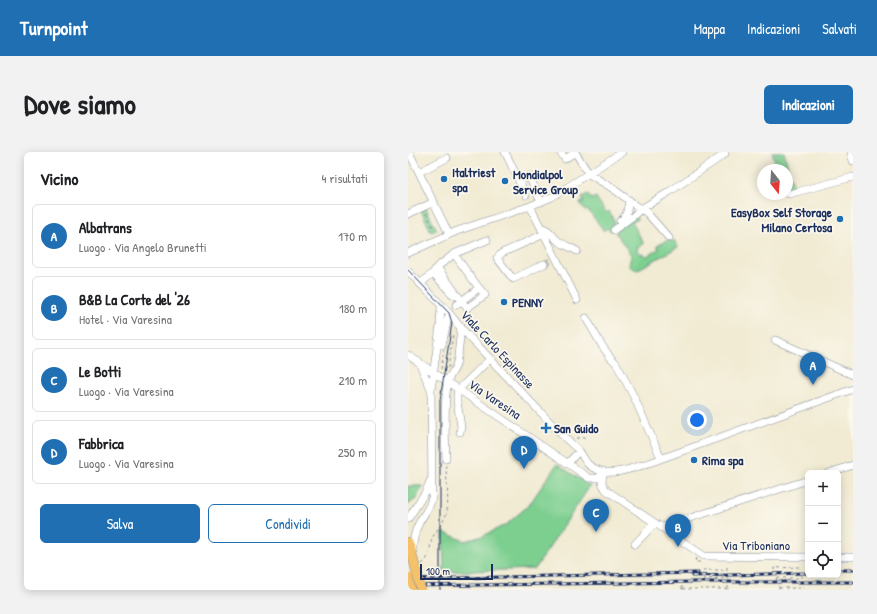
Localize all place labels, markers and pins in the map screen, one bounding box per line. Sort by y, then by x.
place label: Italtriest spa [452,163,496,197]
place label: Mondialpol Service Group [513,165,578,199]
marker: Italtriest spa [439,174,449,184]
marker: Mondialpol Service Group [500,176,510,186]
place label: EasyBox Self Storage Milano Certosa [731,203,833,236]
marker: EasyBox Self Storage Milano Certosa [835,214,845,224]
place label: PENNY [512,293,544,311]
marker: PENNY [499,297,509,307]
pin: A [800,352,826,385]
place label: San Guido [554,419,599,437]
marker: San Guido [541,423,551,433]
pin: D [511,436,537,469]
place label: Rima spa [702,451,744,470]
marker: Rima spa [689,455,699,465]
pin: C [583,499,609,532]
pin: B [665,514,691,547]

